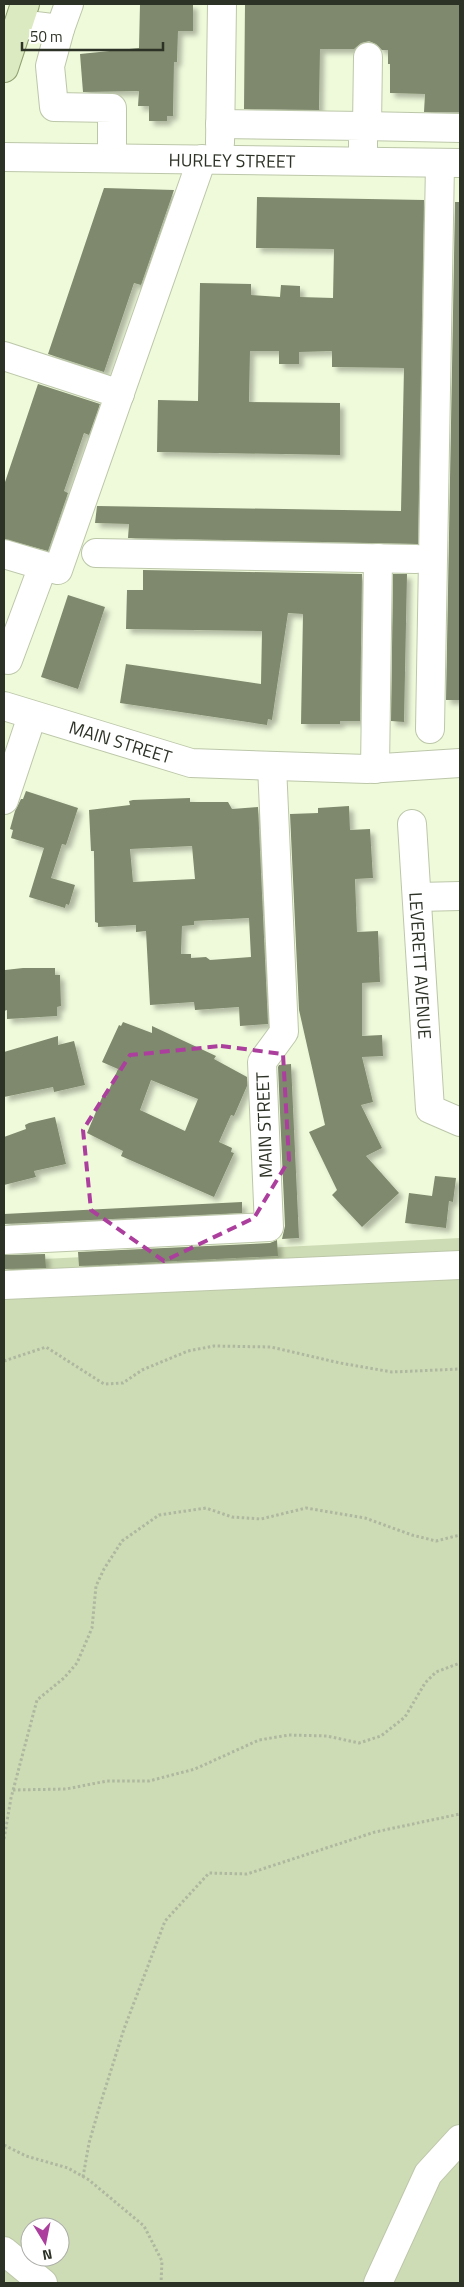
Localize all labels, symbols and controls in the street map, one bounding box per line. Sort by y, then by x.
scale bar [22,20,164,52]
text: 50 m [30,25,63,48]
street label: HURLEY STREET [168,146,296,174]
street label: MAIN STREET [66,713,176,770]
street label: LEVERETT AVENUE [403,891,439,1040]
street label: MAIN STREET [249,1071,279,1178]
north arrow [20,2217,70,2267]
text: N [41,2244,54,2266]

